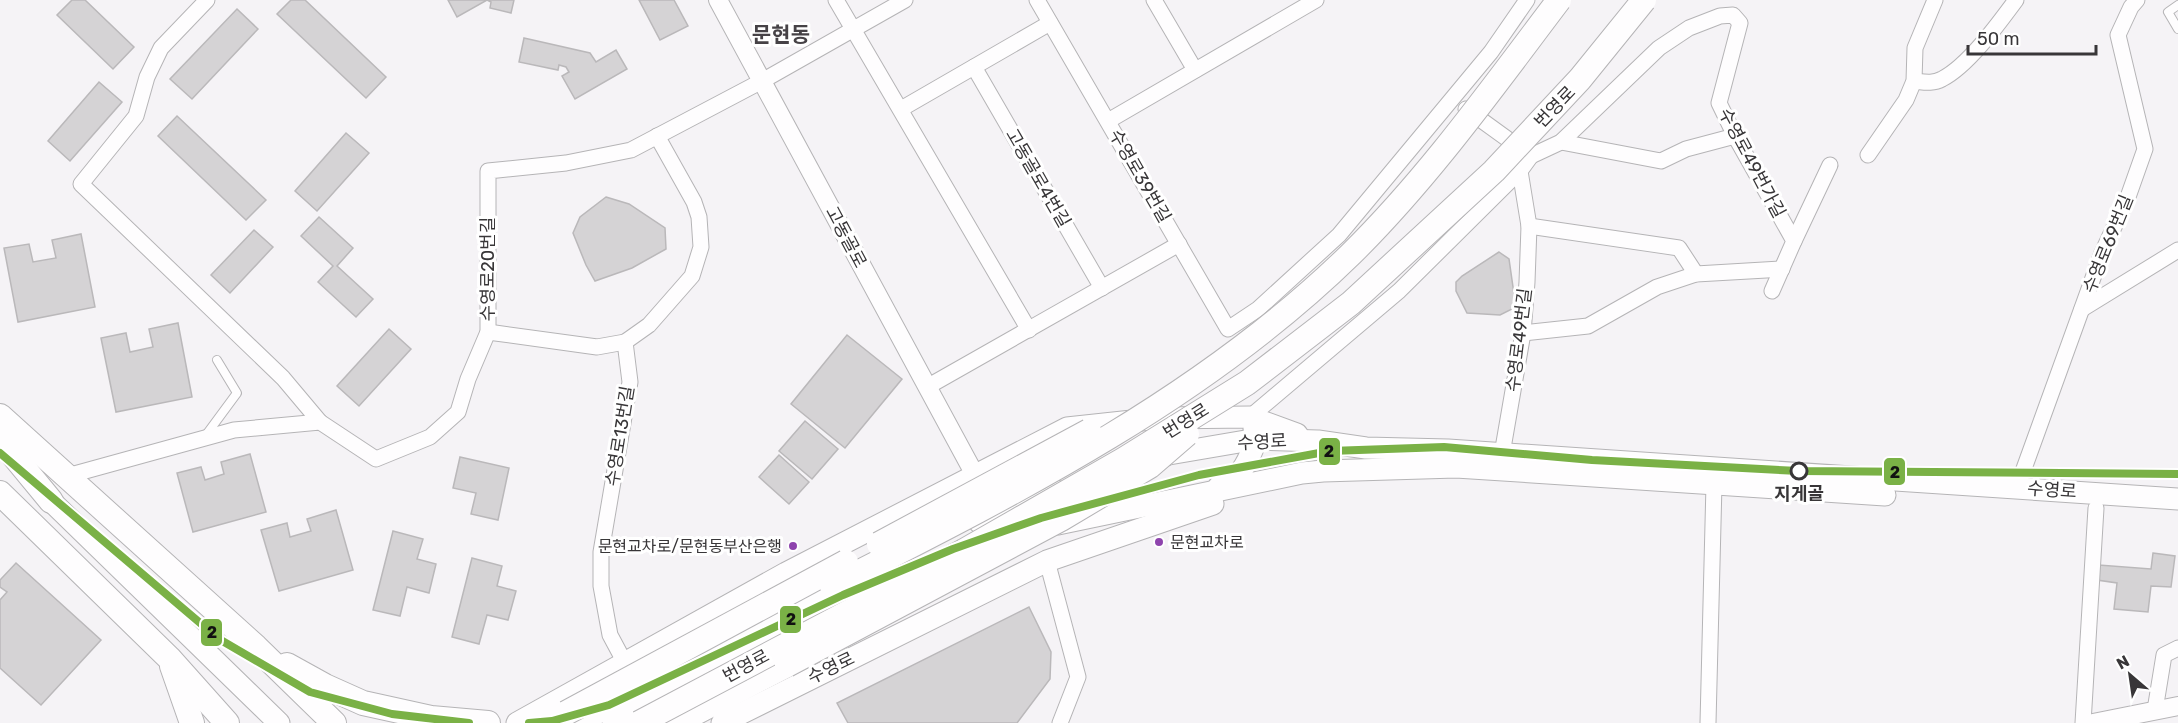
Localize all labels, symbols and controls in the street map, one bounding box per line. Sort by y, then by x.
scale bar [1968,18,2096,56]
district label: 문현동 [752,22,810,47]
text: 50 m [1977,28,2020,50]
street label: 번영로 [1530,81,1580,133]
street label: 수영로49번가길 [1714,104,1790,222]
street label: 고동골로4번길 [1001,125,1075,231]
street label: 수영로39번길 [1104,125,1176,227]
street label: 수영로69번길 [2078,192,2138,296]
street label: 고동골로 [821,203,871,271]
street label: 수영로20번길 [477,217,499,321]
street label: 수영로49번길 [1502,287,1536,393]
street label: 수영로13번길 [601,384,639,488]
street label: 번영로 [1159,399,1213,443]
street label: 수영로 [1237,430,1287,454]
line badge: 2 [1318,437,1341,466]
text: 2 [1324,442,1334,461]
line badge: 2 [1883,457,1906,486]
marker: 지게골 [1790,462,1808,480]
text: 2 [1890,463,1900,482]
street label: 수영로 [2026,477,2078,503]
place label: 지게골 [1774,483,1824,505]
place label: 문현교차로 [1170,533,1244,552]
marker: 문현교차로 [1153,536,1165,548]
place label: 문현교차로/문현동부산은행 [598,537,782,556]
marker: 문현교차로/문현동부산은행 [787,540,799,552]
line badge: 2 [779,605,802,634]
text: 2 [786,610,796,629]
line badge: 2 [200,618,223,647]
text: 2 [207,623,217,642]
street label: 번영로 [719,645,773,687]
north arrow [2100,645,2160,705]
street label: 수영로 [804,647,858,689]
text: N [2113,651,2133,673]

